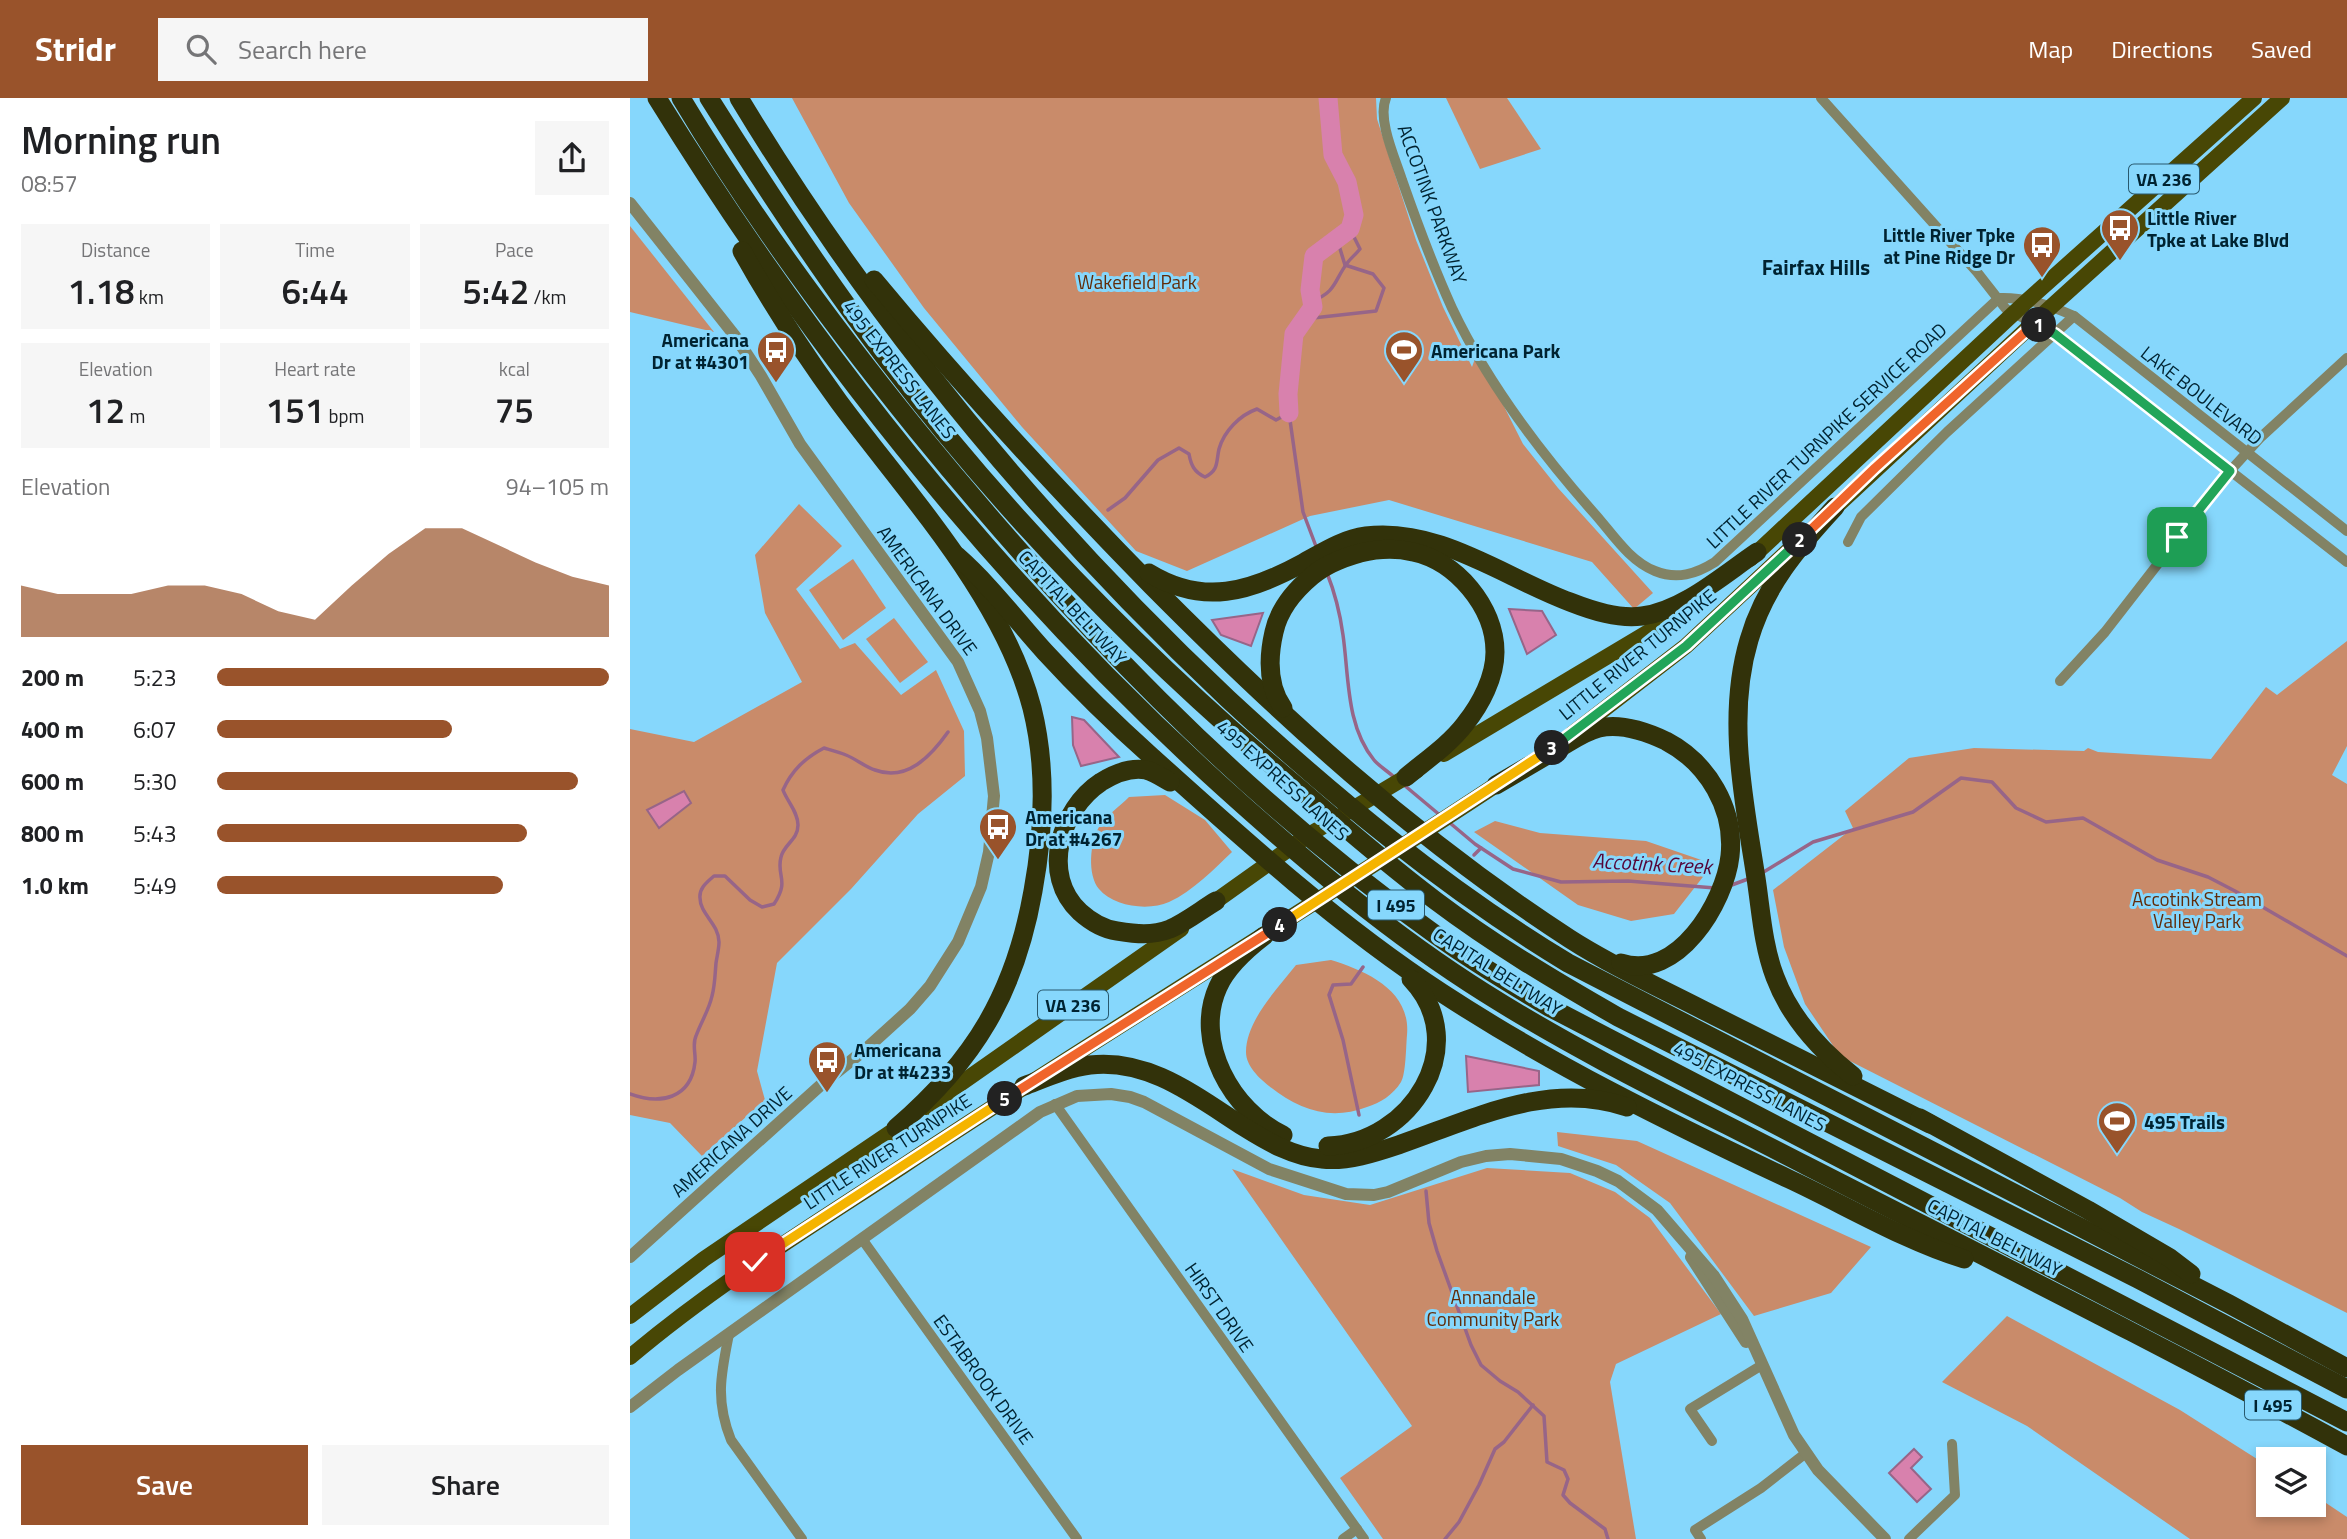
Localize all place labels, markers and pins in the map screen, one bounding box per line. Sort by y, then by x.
place label: Little River Tpke at Lake Blvd [2147,203,2289,254]
bus stop icon: Little River Tpke at Lake Blvd [2099,207,2141,262]
place label: Little River Tpke at Pine Ridge Dr [1883,220,2015,271]
bus stop icon: Little River Tpke at Pine Ridge Dr [2021,224,2063,279]
pin: 1 [2022,308,2056,342]
place label: Americana Dr at #4301 [652,325,749,376]
bus stop icon: Americana Dr at #4301 [755,329,797,384]
sports icon: Americana Park [1383,329,1425,384]
place label: Americana Park [1431,336,1560,365]
pin [2147,507,2207,567]
pin: 2 [1782,522,1818,558]
pin: 3 [1534,730,1570,766]
place label: Americana Dr at #4267 [1025,802,1122,853]
bus stop icon: Americana Dr at #4267 [977,806,1019,861]
pin: 4 [1262,908,1298,942]
place label: Americana Dr at #4233 [854,1035,951,1086]
bus stop icon: Americana Dr at #4233 [806,1039,848,1094]
pin: 5 [988,1082,1022,1116]
sports icon: 495 Trails [2096,1100,2138,1155]
place label: 495 Trails [2144,1107,2225,1136]
pin [725,1232,785,1292]

